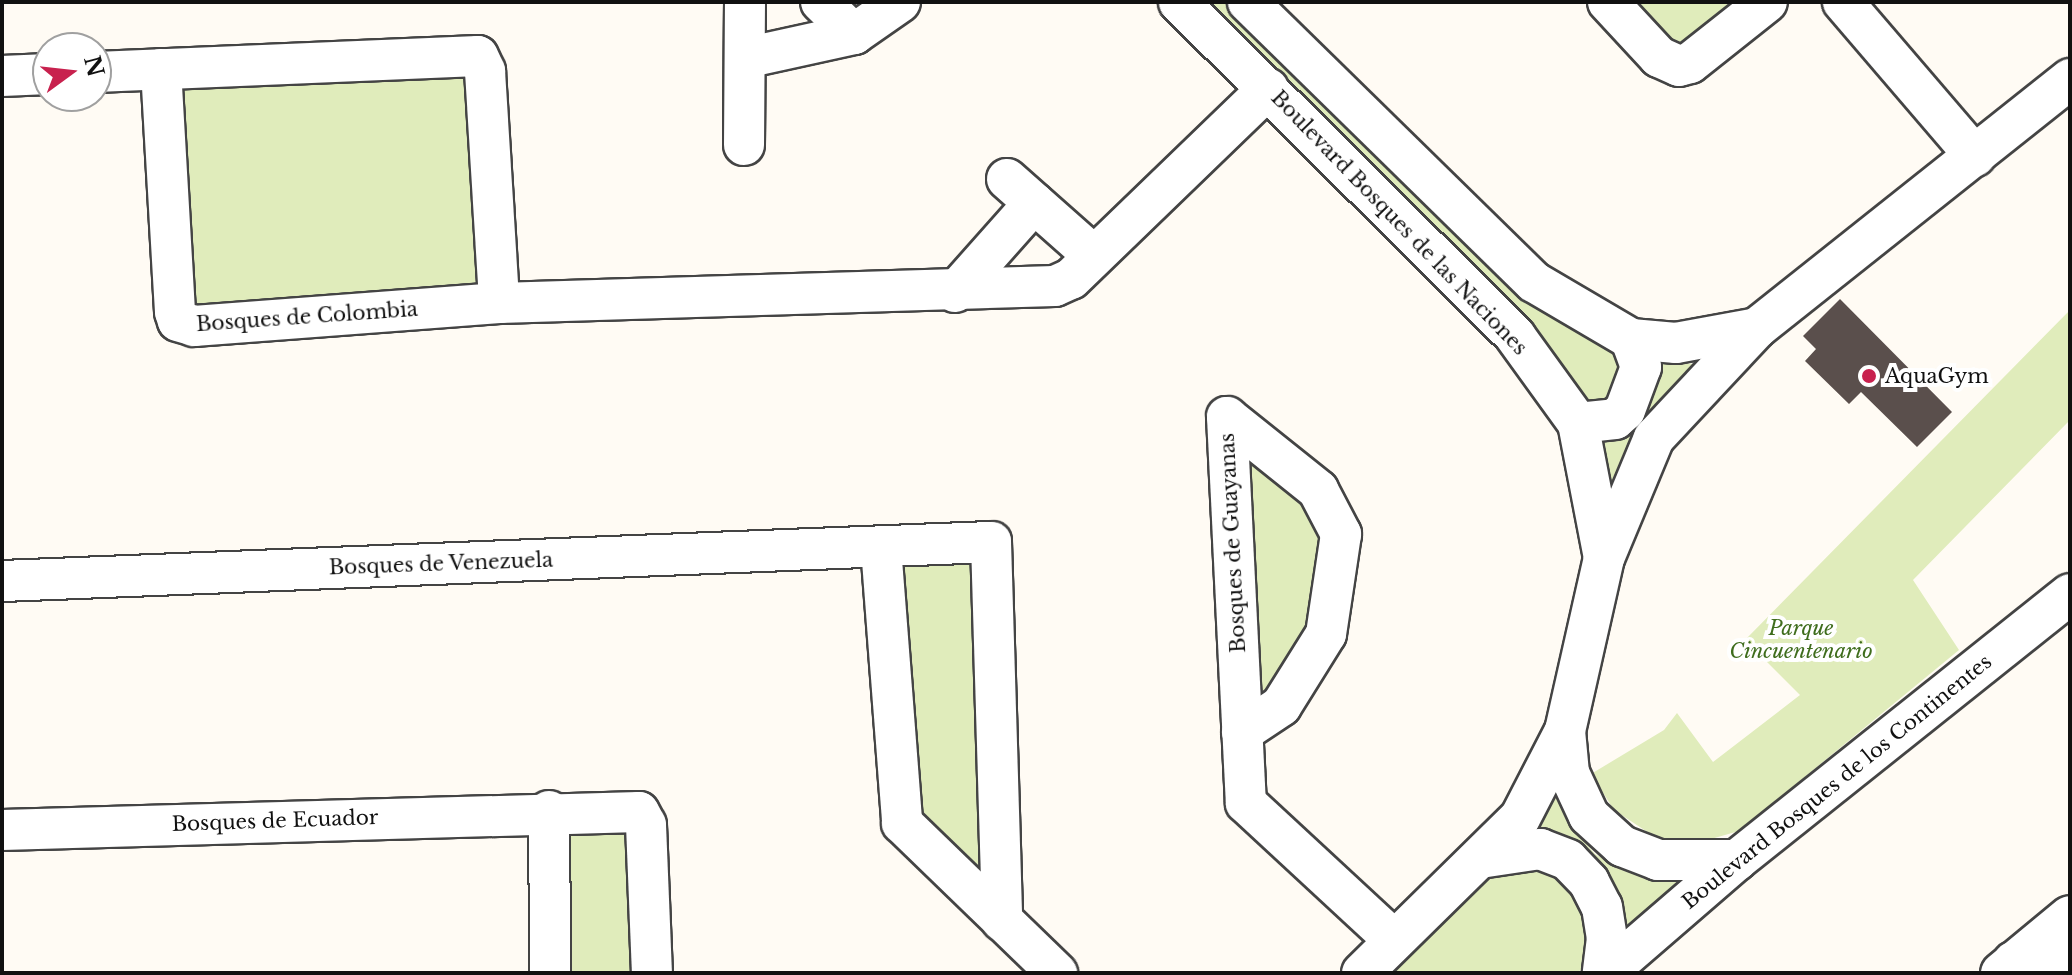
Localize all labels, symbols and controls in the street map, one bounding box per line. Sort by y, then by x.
north arrow [32,32,112,112]
text: N [78,53,109,80]
street label: Boulevard Bosques de las Naciones [1266,86,1532,360]
street label: Bosques de Colombia [195,297,419,337]
place label: AquaGym [1885,364,1989,388]
marker: AquaGym [1860,367,1878,385]
street label: Bosques de Guayanas [1215,433,1251,653]
street label: Bosques de Venezuela [328,548,554,580]
park label: Parque Cincuentenario [1729,616,1873,663]
street label: Boulevard Bosques de los Continentes [1678,650,1996,914]
street label: Bosques de Ecuador [171,805,379,837]

